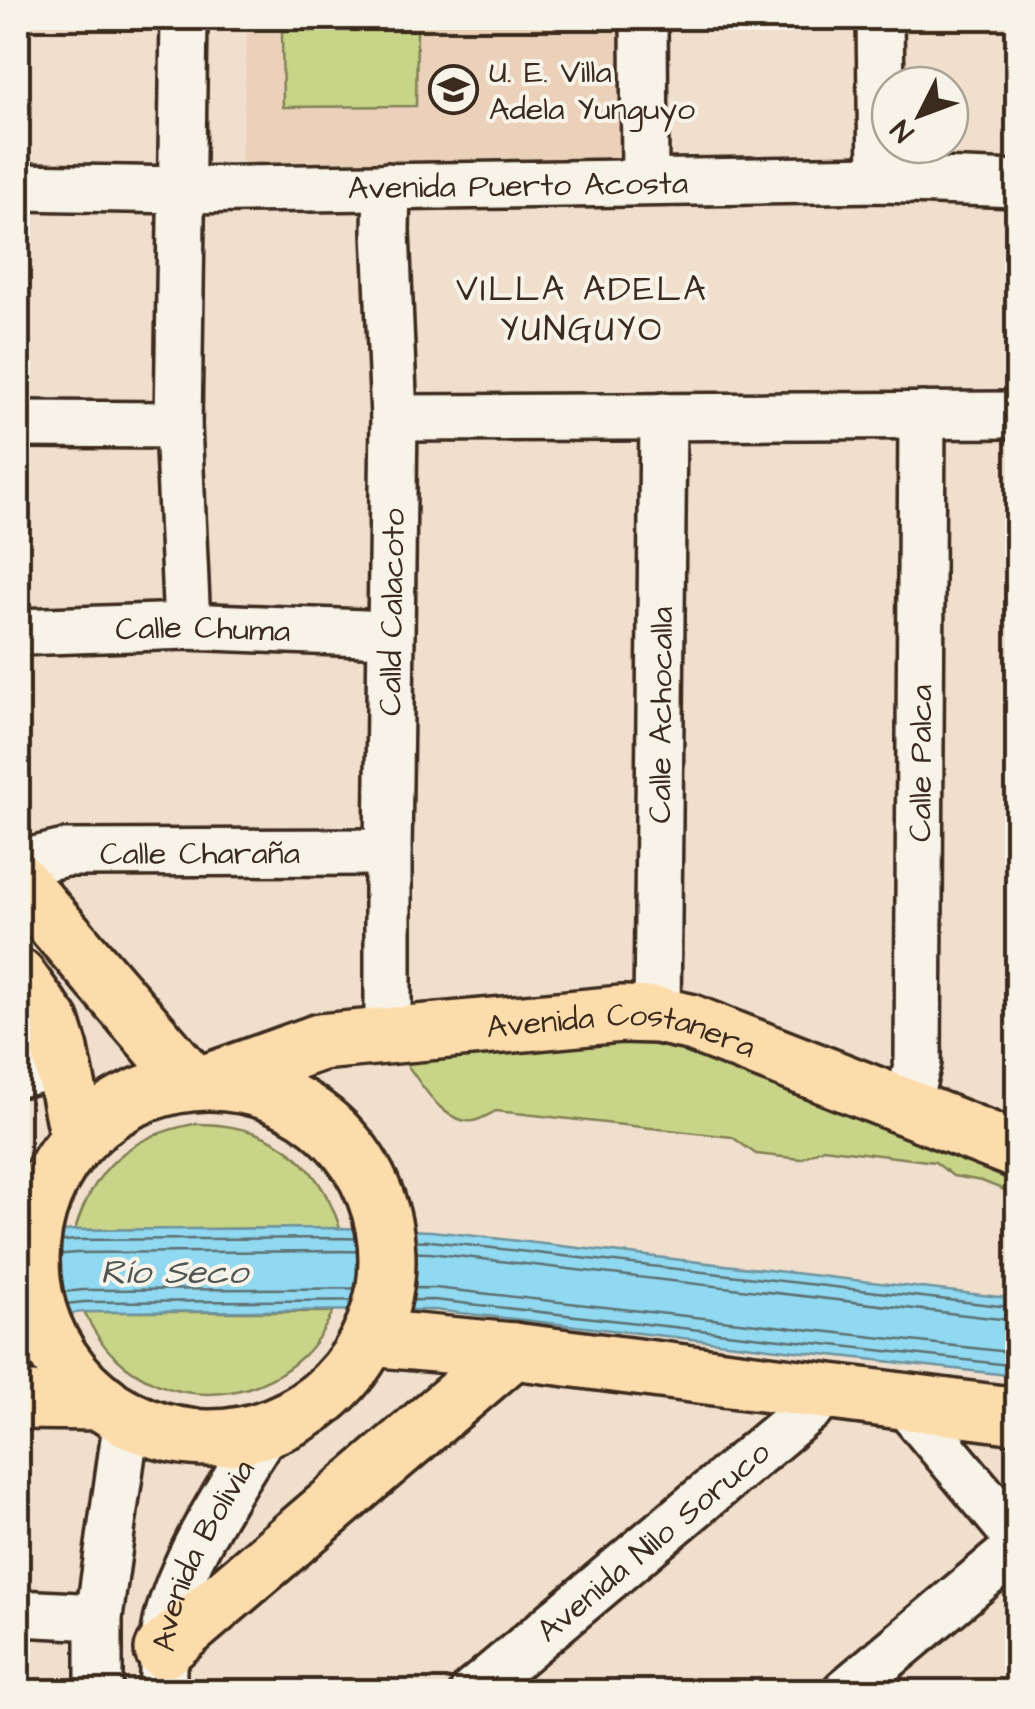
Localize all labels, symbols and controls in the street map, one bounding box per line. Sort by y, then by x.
place label: U. E. Villa Adela Yunguyo [489,50,695,132]
school or university icon: U. E. Villa Adela Yunguyo [428,63,480,115]
north arrow [870,65,970,165]
text: N [882,111,923,150]
street label: Avenida Puerto Acosta [348,161,688,211]
district label: VILLA ADELA YUNGUYO [456,265,708,354]
street label: Calld Calacoto [368,508,417,716]
street label: Calle Chuma [115,605,291,654]
street label: Calle Achocalla [638,607,685,824]
street label: Calle Palca [898,685,944,842]
street label: Calle Charaña [100,831,300,877]
street label: Avenida Costanera [485,992,762,1070]
water label: Río Seco [100,1248,250,1297]
street label: Avenida Nilo Soruco [528,1431,780,1653]
street label: Avenida Bolivia [142,1451,266,1654]

